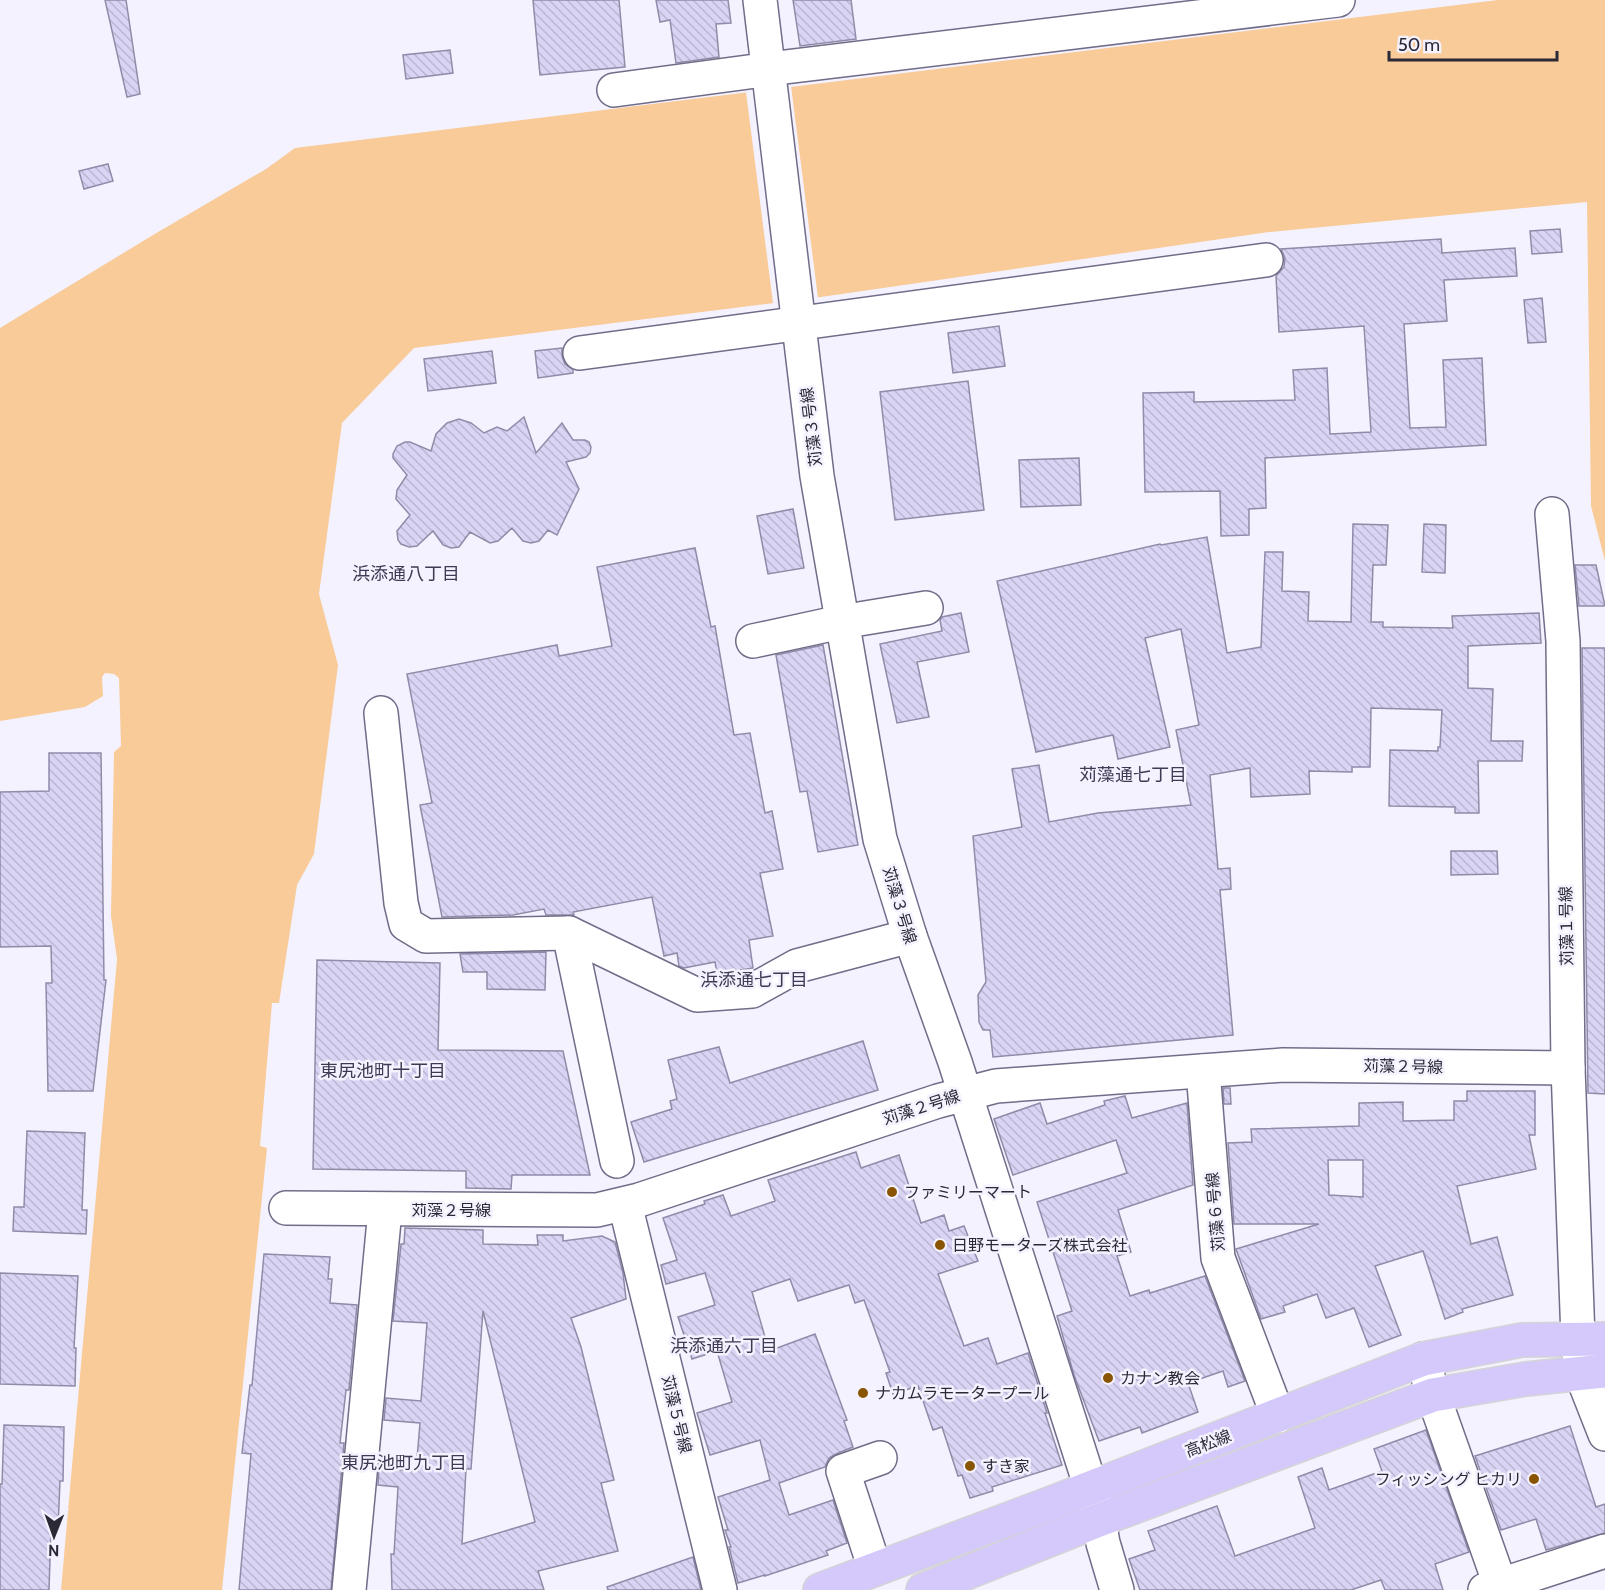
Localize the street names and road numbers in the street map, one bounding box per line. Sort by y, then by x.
street label: 苅藻３号線 [797,386,826,468]
street label: 苅藻３号線 [879,864,920,946]
street label: 苅藻１号線 [1556,886,1577,966]
street label: 苅藻２号線 [1363,1056,1443,1077]
street label: 苅藻２号線 [880,1086,962,1129]
street label: 苅藻６号線 [1203,1171,1228,1253]
street label: 苅藻２号線 [411,1201,491,1220]
street label: 苅藻５号線 [658,1373,695,1455]
street label: 高松線 [1182,1426,1234,1461]

